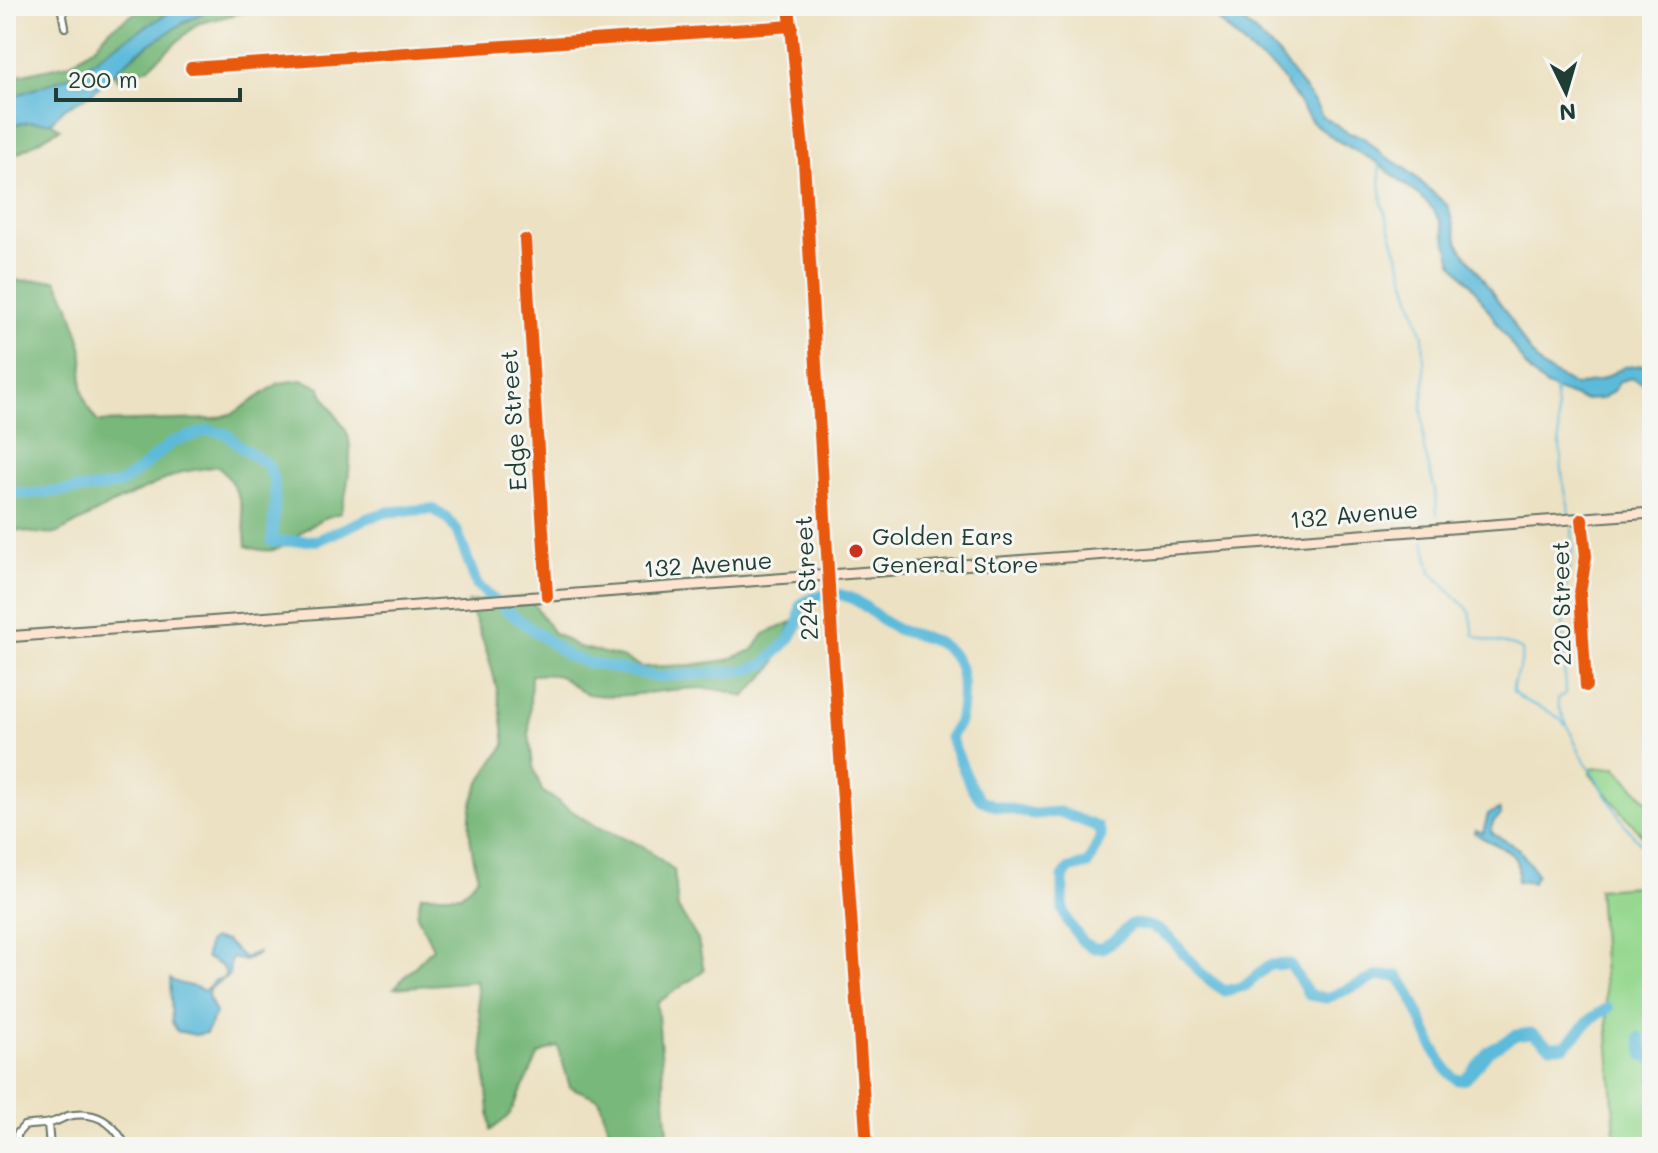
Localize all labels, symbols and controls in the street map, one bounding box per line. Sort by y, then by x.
scale bar [56,52,240,102]
north arrow [1526,52,1606,132]
text: 200 m [68,63,138,94]
text: N [1558,97,1577,128]
street label: Edge Street [492,348,533,492]
street label: 132 Avenue [1288,492,1419,535]
street label: 224 Street [787,515,824,641]
place label: Golden Ears General Store [872,520,1039,579]
street label: 220 Street [1544,540,1577,666]
marker: Golden Ears General Store [847,542,865,560]
street label: 132 Avenue [643,544,773,583]

